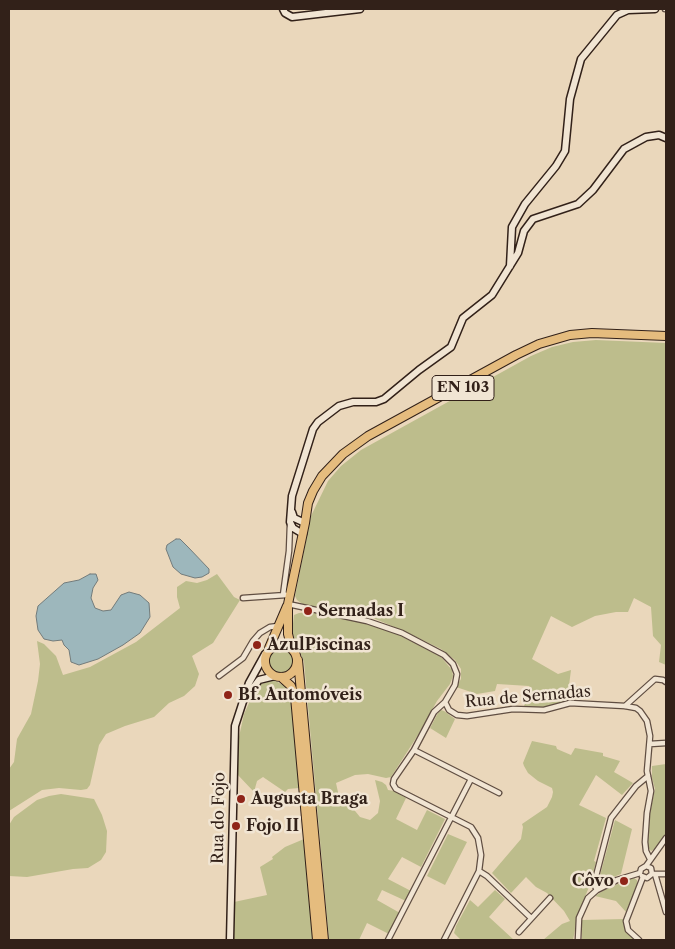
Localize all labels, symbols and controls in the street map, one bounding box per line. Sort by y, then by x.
road number: EN 103 [432,376,494,400]
place label: Sernadas I [318,601,404,621]
marker: Sernadas I [302,605,314,617]
place label: AzulPiscinas [267,635,371,655]
marker: AzulPiscinas [251,639,263,651]
street label: Rua de Sernadas [464,682,592,712]
place label: Bf. Automóveis [238,685,362,705]
marker: Bf. Automóveis [222,689,234,701]
street label: Rua do Fojo [209,772,229,864]
place label: Augusta Braga [251,789,368,809]
marker: Augusta Braga [235,793,247,805]
place label: Fojo II [246,816,299,836]
marker: Fojo II [230,820,242,832]
place label: Côvo [572,871,614,891]
marker: Côvo [618,875,630,887]

